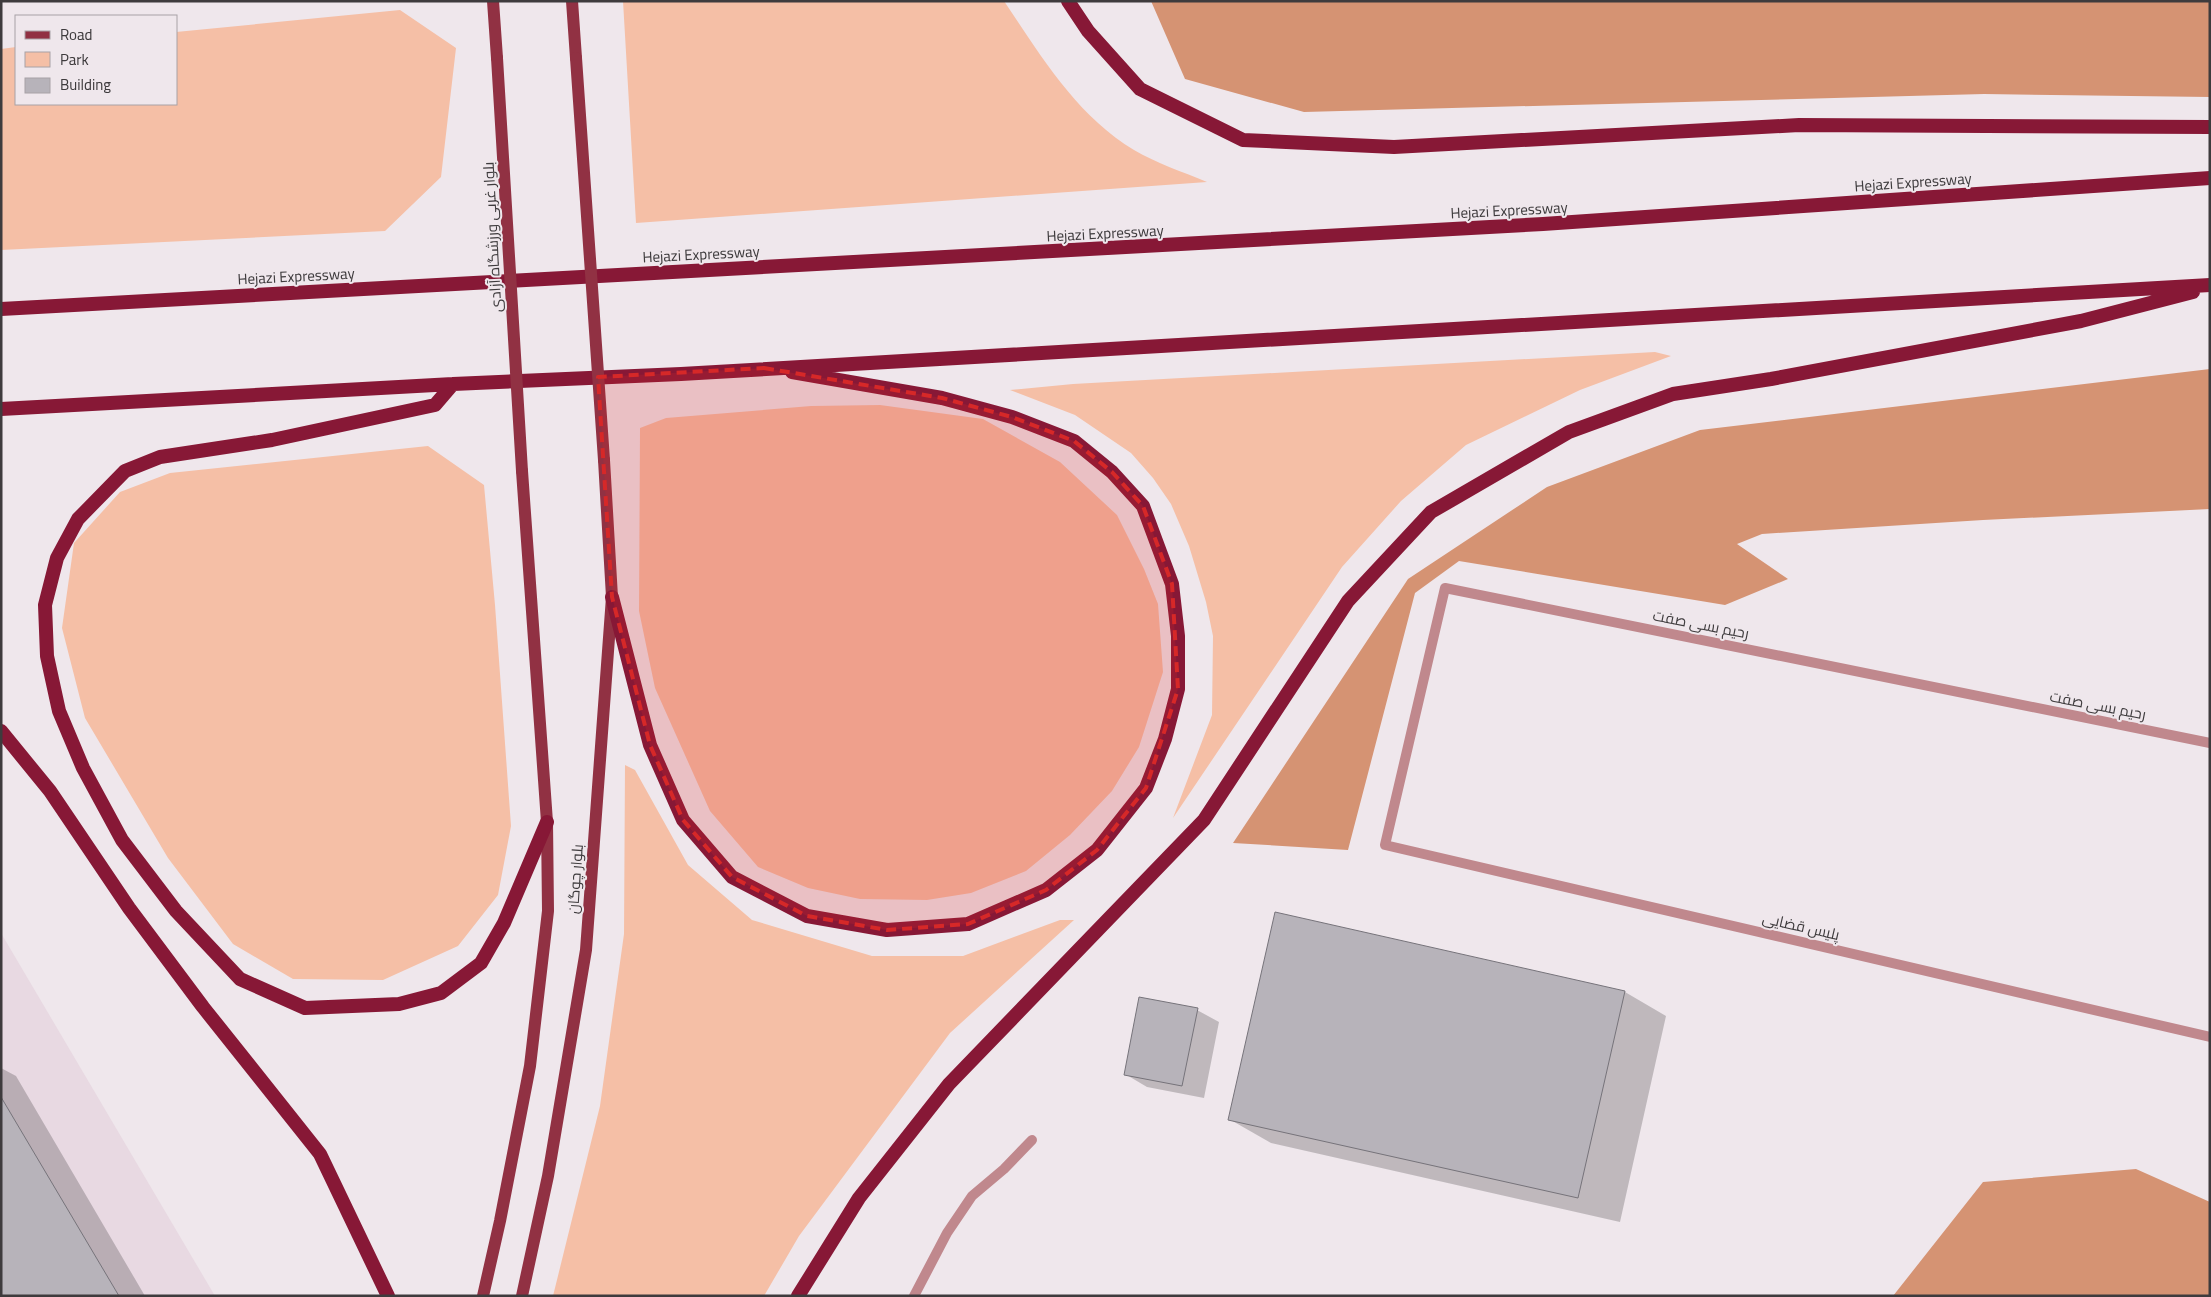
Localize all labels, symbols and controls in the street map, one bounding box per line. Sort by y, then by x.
legend [15,15,178,105]
text: Road [60,20,93,49]
text: Park [60,45,89,74]
text: Building [60,70,111,99]
street label: بلوار غربی ورزشگاه آزادی [474,161,510,313]
street label: Hejazi Expressway [1853,163,1973,201]
street label: Hejazi Expressway [1450,192,1568,228]
street label: Hejazi Expressway [1046,215,1164,251]
street label: Hejazi Expressway [642,236,760,272]
street label: Hejazi Expressway [237,258,355,294]
street label: رحیم بسی صفت [1650,600,1752,648]
street label: رحیم بسی صفت [2047,681,2149,729]
street label: بلوار چوگان [558,843,592,915]
street label: پلیس قضایی [1759,903,1843,949]

